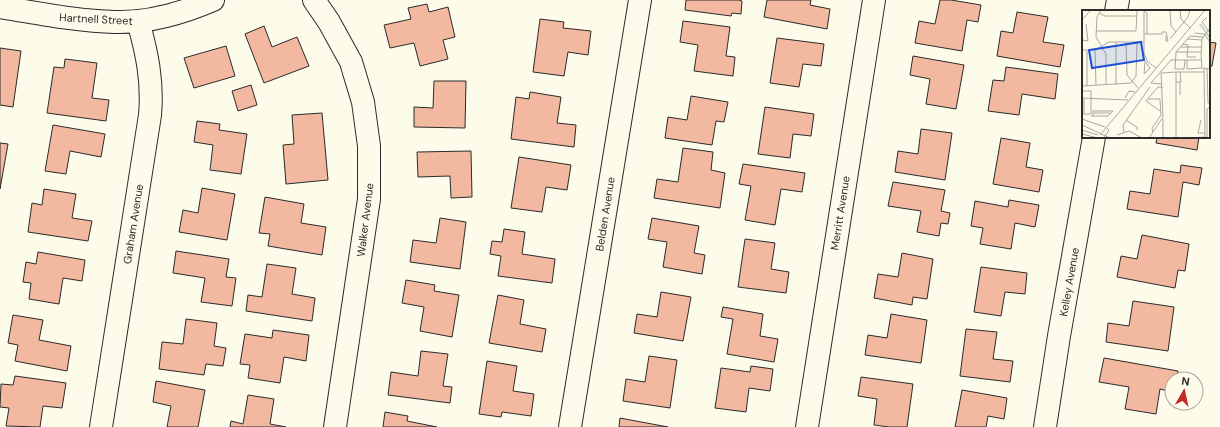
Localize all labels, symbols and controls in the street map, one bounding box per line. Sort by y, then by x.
street label: Hartnell Street [59,10,133,28]
inset map [1082,10,1210,138]
street label: Merritt Avenue [827,175,853,251]
street label: Belden Avenue [592,176,618,252]
street label: Walker Avenue [354,182,376,258]
street label: Graham Avenue [120,183,146,265]
street label: Kelley Avenue [1056,246,1082,318]
north arrow [1164,371,1204,411]
text: N [1181,374,1191,389]

